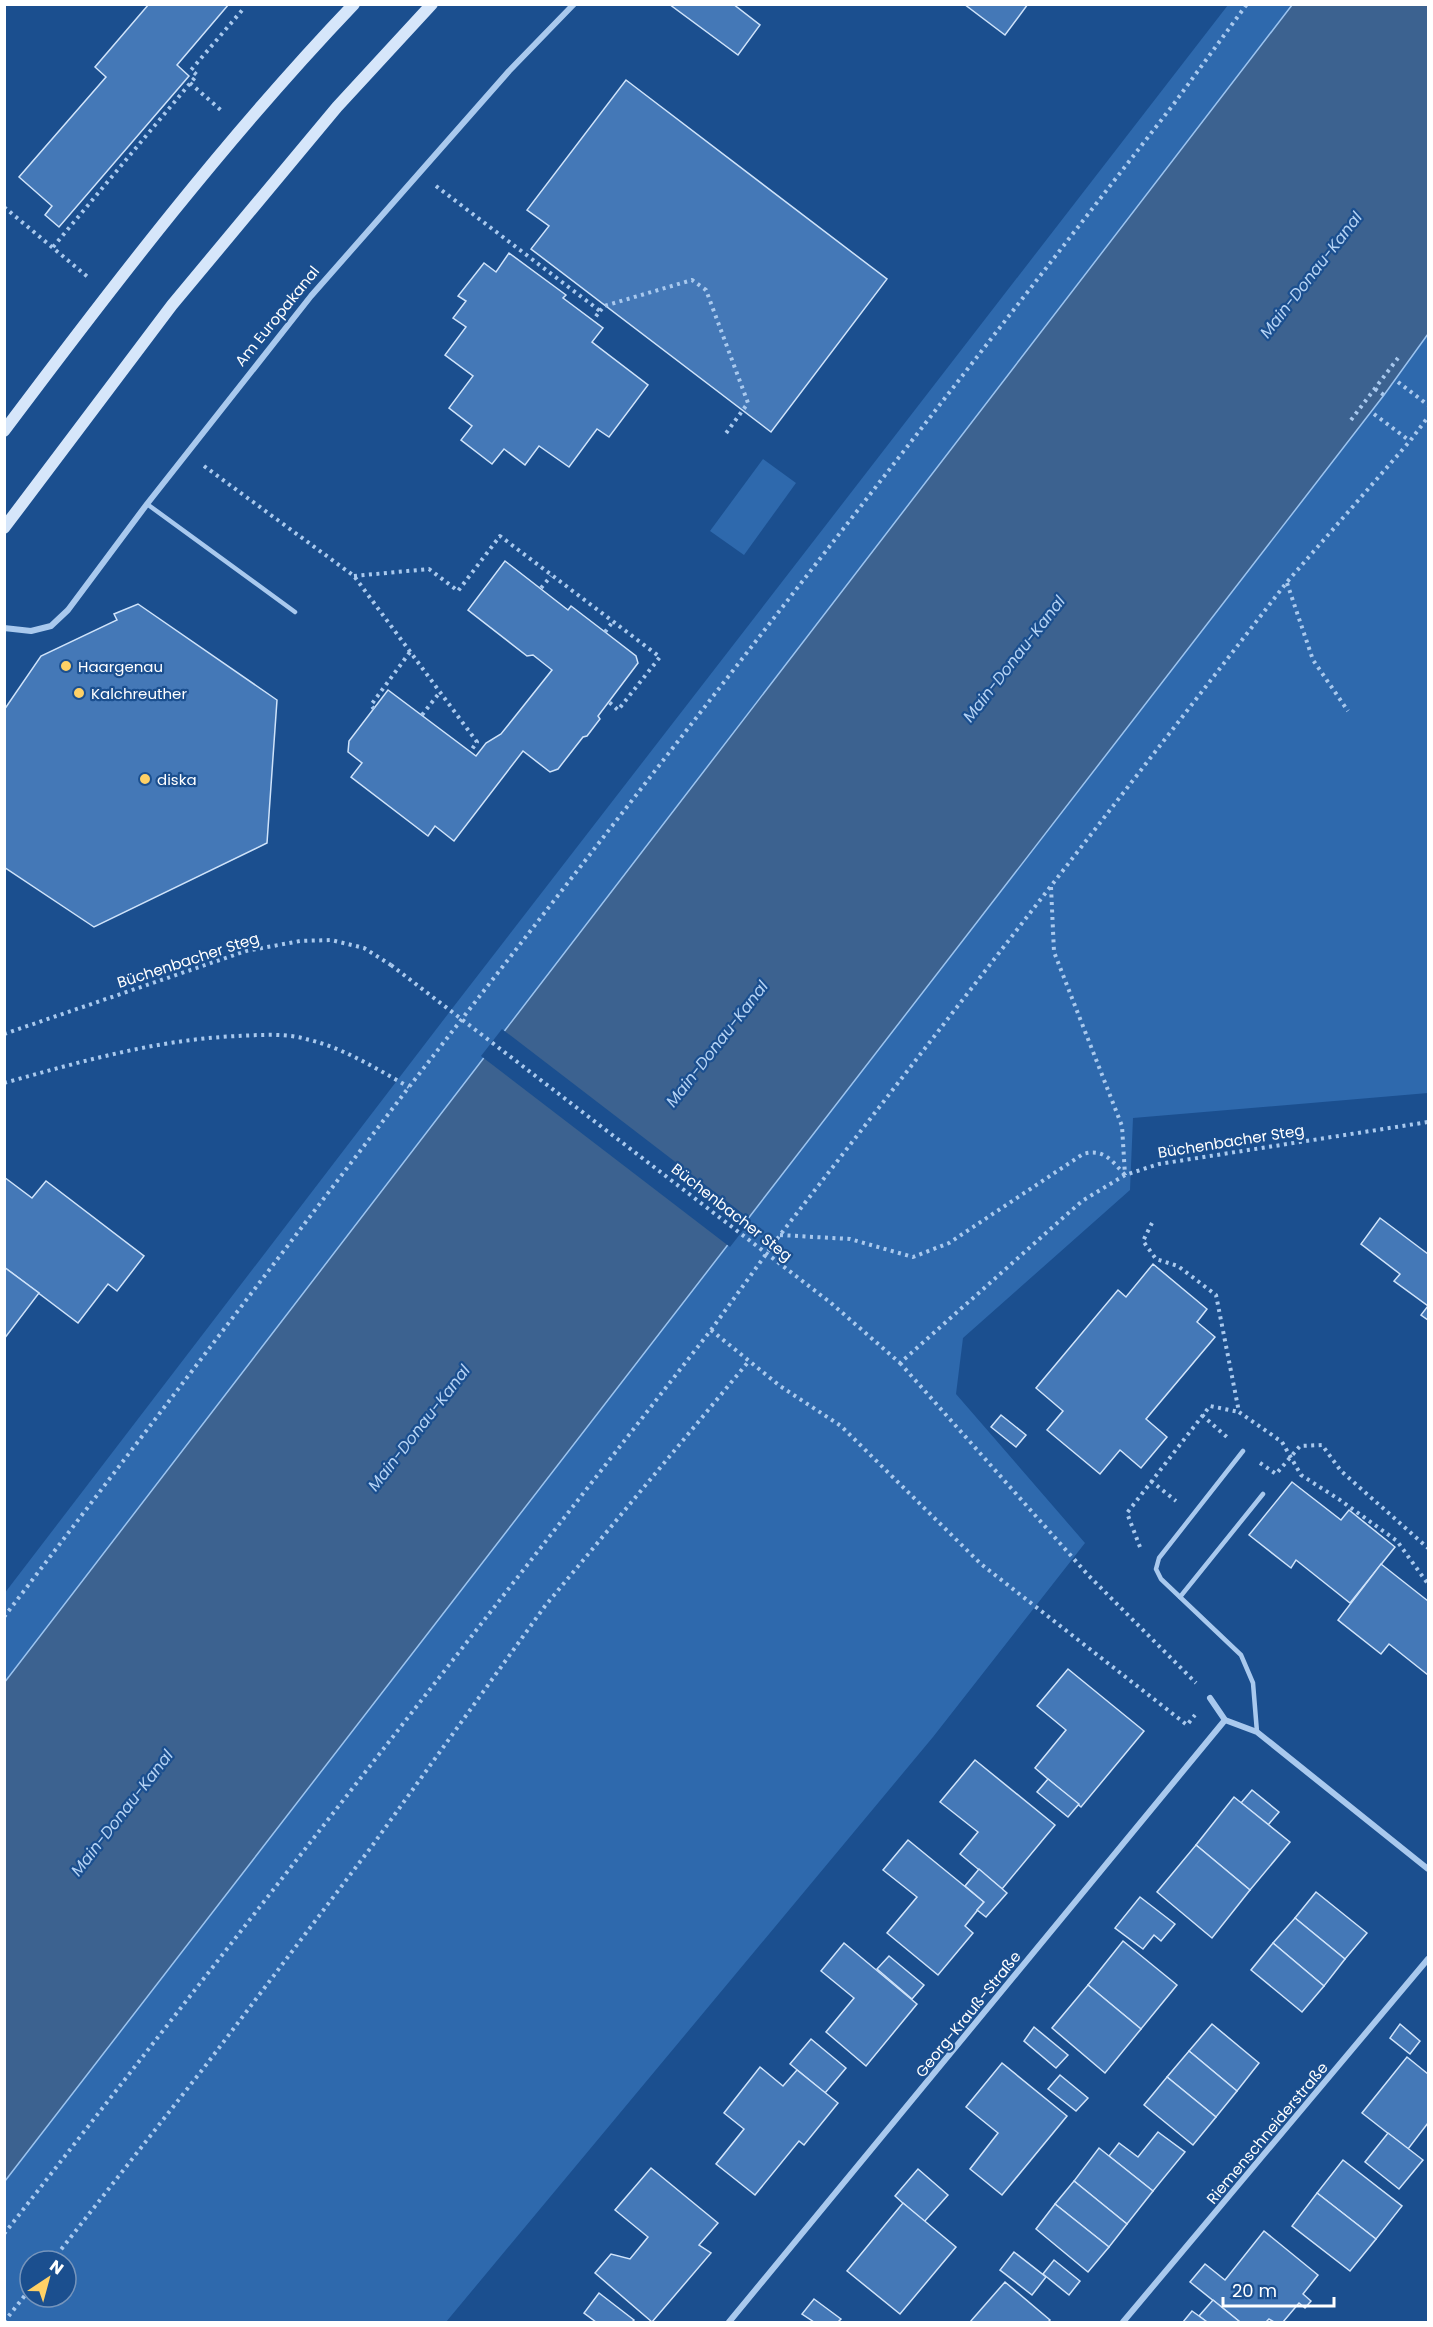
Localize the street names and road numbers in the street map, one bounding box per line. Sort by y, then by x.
street label: Am Europakanal [230,261,324,371]
street label: Büchenbacher Steg [114,927,262,993]
street label: Büchenbacher Steg [1156,1119,1306,1163]
street label: Büchenbacher Steg [667,1158,797,1266]
street label: Georg-Krauß-Straße [910,1946,1026,2082]
street label: Riemenschneiderstraße [1201,2058,1333,2208]

